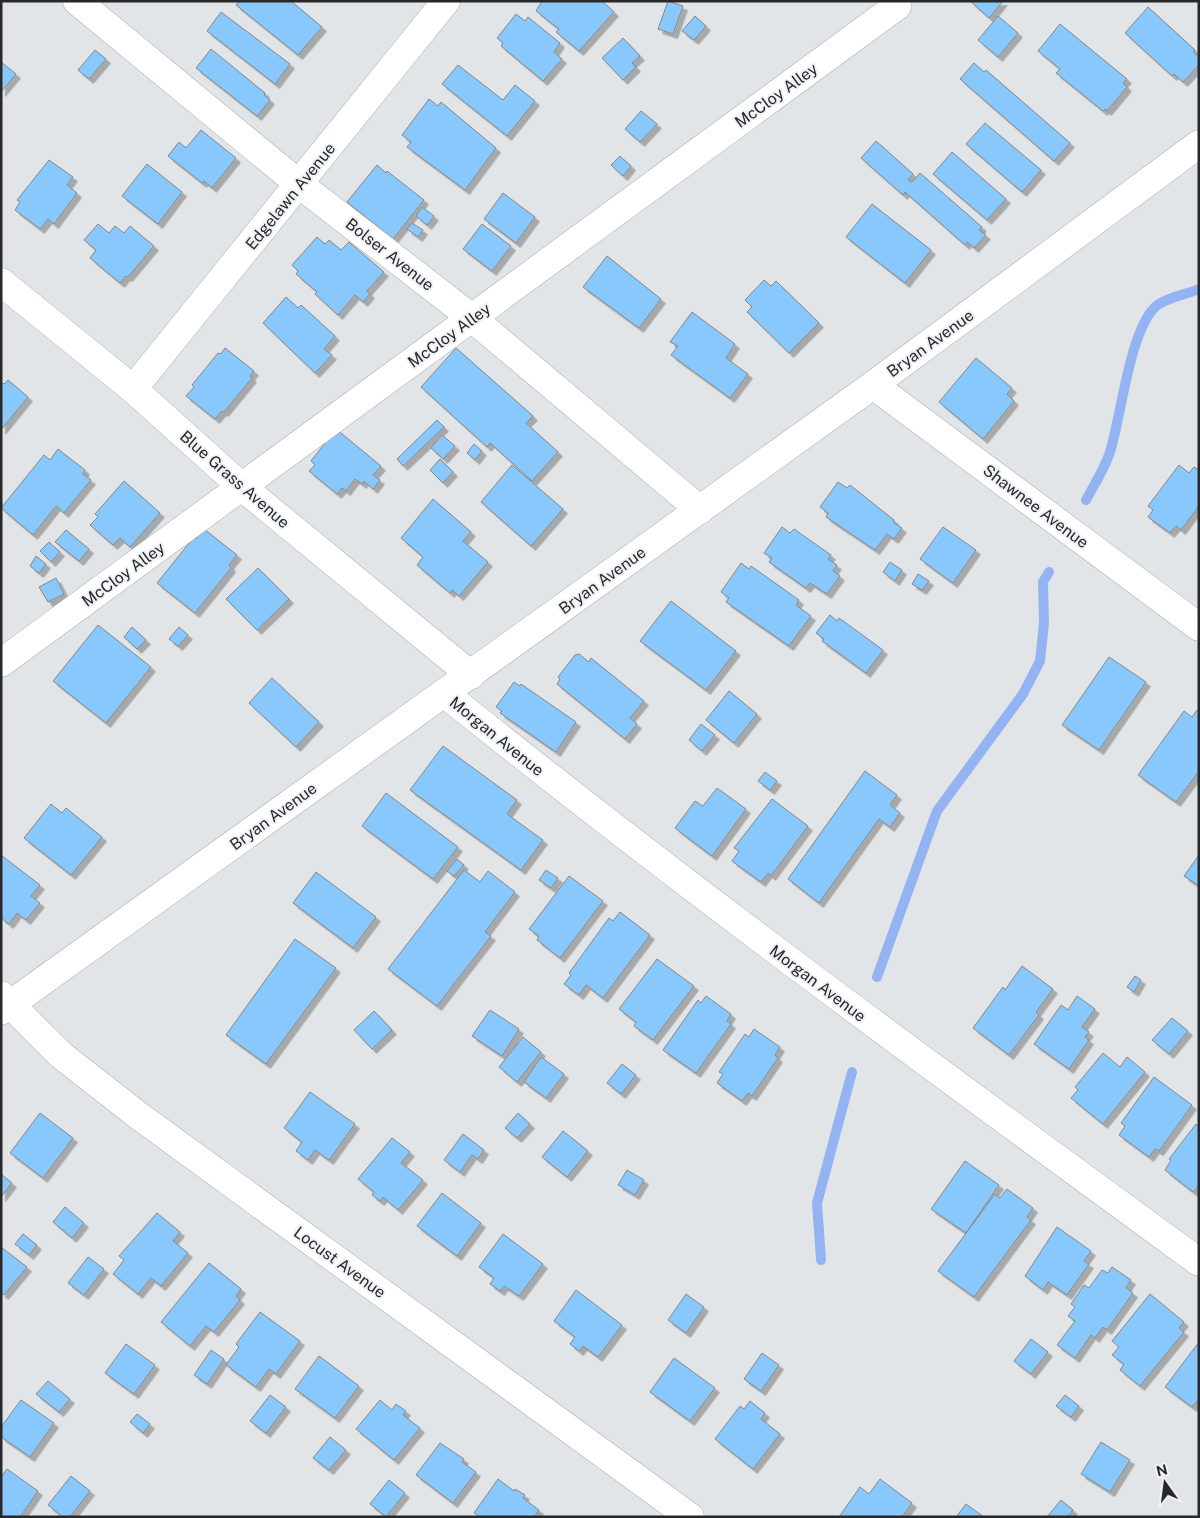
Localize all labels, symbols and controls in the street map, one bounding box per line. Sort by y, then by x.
street label: McCloy Alley [731,59,822,132]
street label: Edgelawn Avenue [241,139,339,254]
street label: Bolser Avenue [342,214,438,295]
street label: McCloy Alley [404,299,495,372]
street label: Bryan Avenue [883,306,977,381]
street label: Blue Grass Avenue [176,427,293,532]
street label: Shawnee Avenue [979,461,1092,552]
street label: McCloy Alley [78,538,169,611]
street label: Bryan Avenue [555,543,649,618]
street label: Morgan Avenue [446,693,548,780]
street label: Bryan Avenue [226,779,320,854]
street label: Morgan Avenue [766,941,870,1026]
street label: Locust Avenue [290,1223,389,1302]
north arrow [1140,1458,1190,1508]
text: N [1155,1461,1169,1479]

